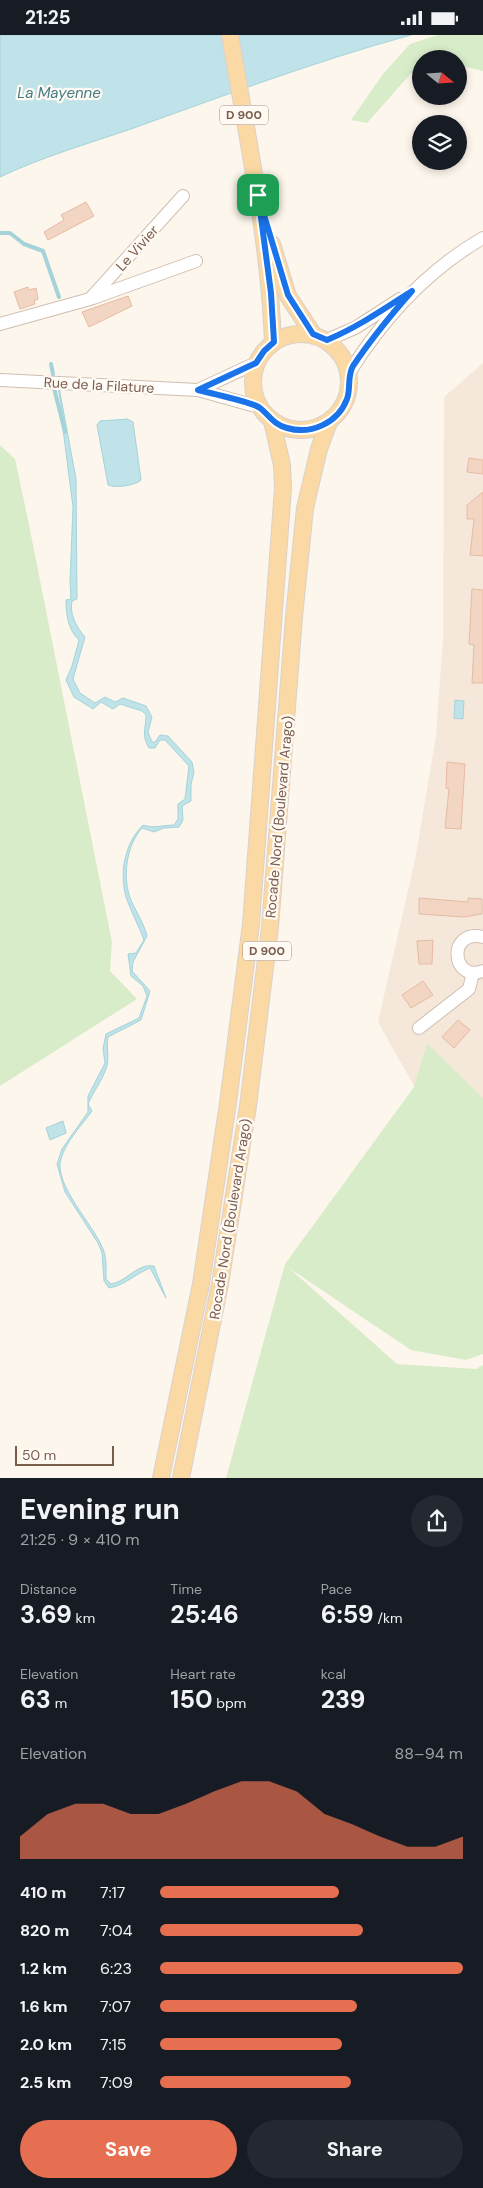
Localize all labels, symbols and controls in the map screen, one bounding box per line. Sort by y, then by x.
text: 21:25 [25,5,71,30]
north arrow [412,50,468,105]
map controls [412,50,467,170]
water label: La Mayenne [17,83,101,103]
road number: D 900 [220,105,268,125]
button: layers [412,115,467,170]
pin [237,174,279,216]
icon: arrive [244,181,272,209]
street label: Le Vivier [112,221,162,275]
street label: Rue de la Filature [43,373,155,397]
street label: Rocade Nord (Boulevard Arago) [261,715,297,919]
road number: D 900 [243,941,291,961]
street label: Rocade Nord (Boulevard Arago) [205,1117,255,1321]
scale bar [15,1443,114,1466]
text: 50 m [22,1446,56,1464]
text: Evening run [20,1491,180,1528]
button: share [411,1495,463,1547]
text: 21:25 · 9 × 410 m [20,1529,140,1550]
text: Distance [20,1580,77,1598]
text: Time [170,1580,202,1598]
text: Pace [321,1580,352,1598]
text: 3.69 [20,1598,72,1631]
text: 25:46 [170,1598,239,1631]
text: 6:59 [321,1598,374,1631]
text: km [72,1609,95,1627]
text: /km [374,1609,402,1627]
text: Elevation [20,1665,78,1683]
text: Heart rate [170,1665,236,1683]
text: kcal [321,1665,346,1683]
text: 63 [20,1683,51,1716]
text: 150 [170,1683,213,1716]
text: 239 [321,1683,365,1716]
text: m [51,1694,67,1712]
text: bpm [213,1694,246,1712]
text: Elevation [20,1743,87,1764]
text: 88–94 m [395,1743,463,1764]
text: 410 m [20,1882,66,1903]
text: 7:17 [100,1882,125,1903]
text: 820 m [20,1920,69,1941]
text: 7:04 [100,1920,132,1941]
text: 1.2 km [20,1958,67,1979]
text: 6:23 [100,1958,132,1979]
text: 1.6 km [20,1996,68,2017]
text: 7:07 [100,1996,131,2017]
text: 2.0 km [20,2034,72,2055]
text: 7:15 [100,2034,127,2055]
text: 2.5 km [20,2072,71,2093]
text: 7:09 [100,2072,133,2093]
button: Save [20,2120,237,2178]
button: Share [247,2120,463,2178]

